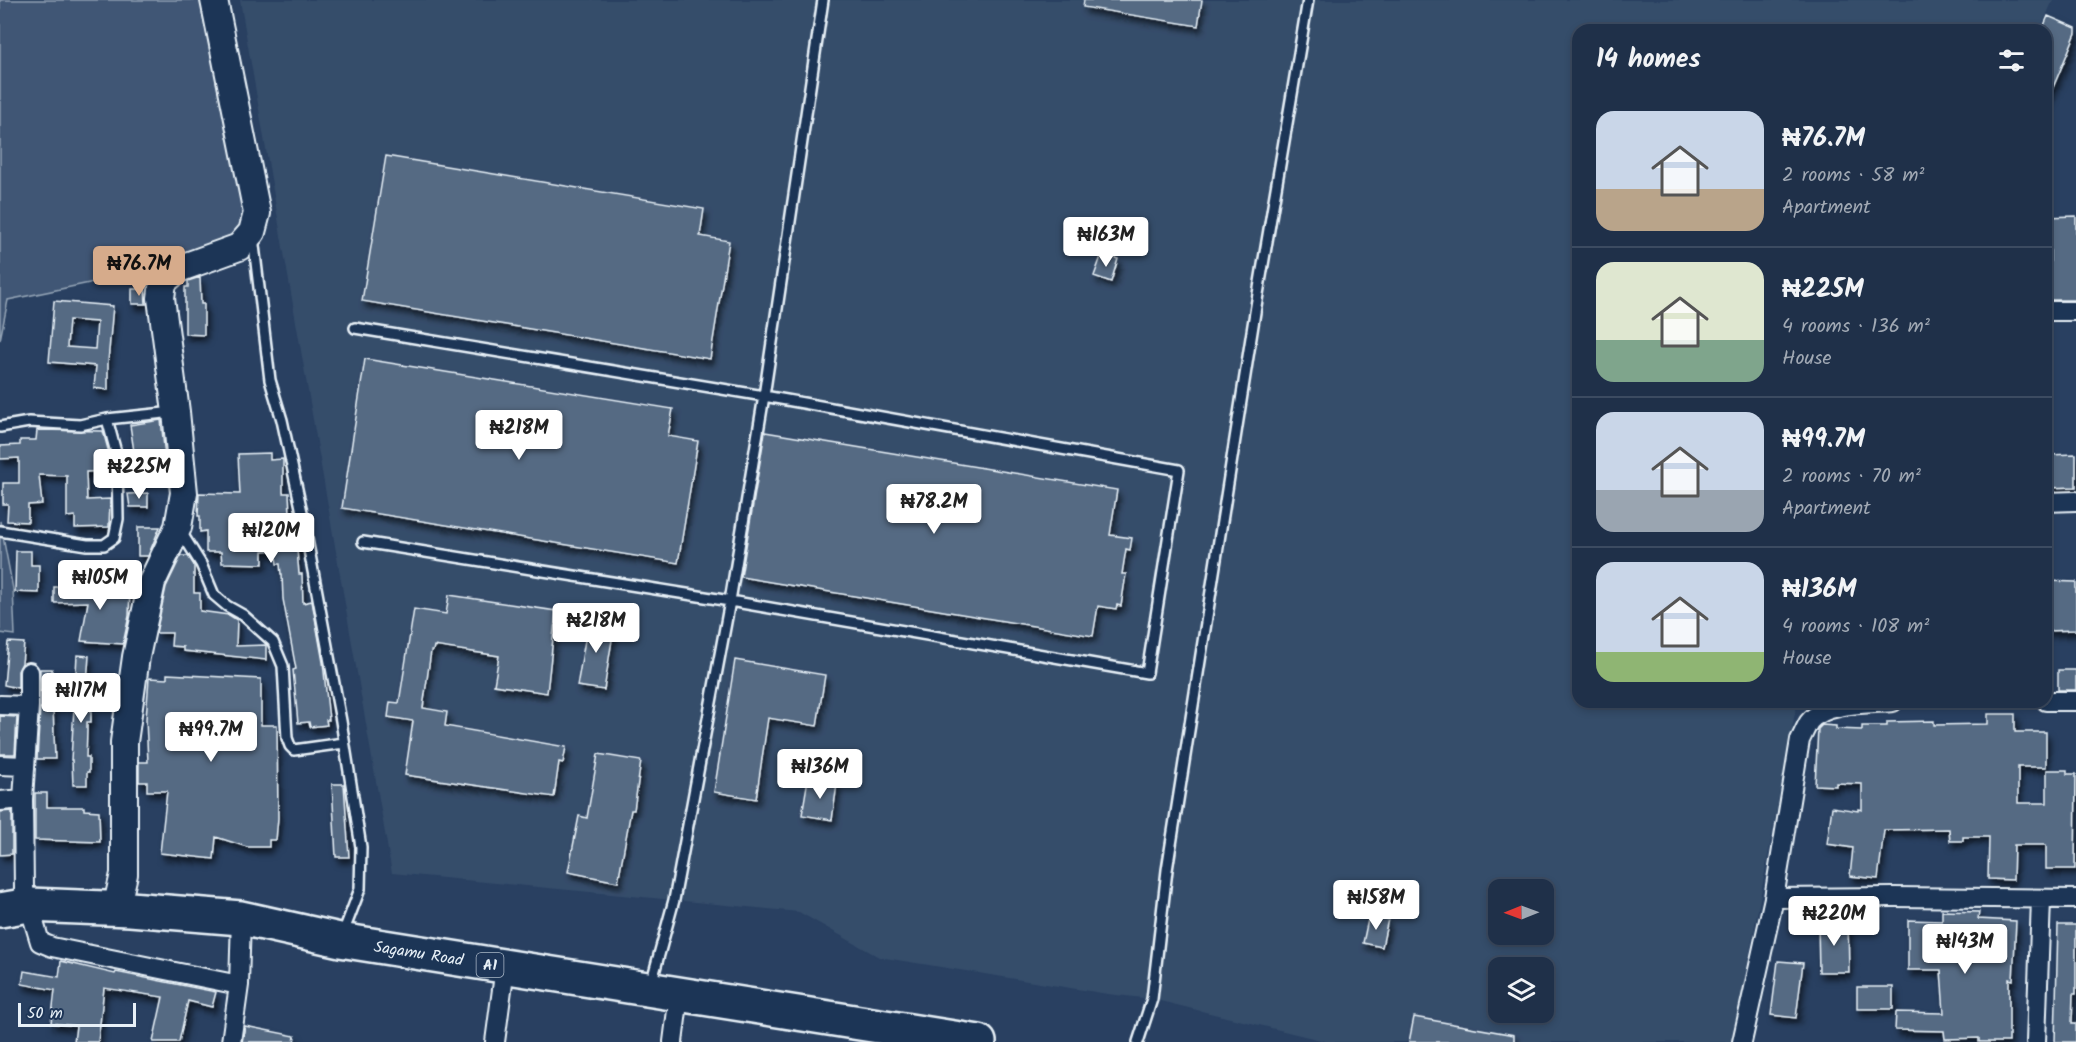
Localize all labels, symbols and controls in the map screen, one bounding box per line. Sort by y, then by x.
text: 14 homes [1596,39,1701,81]
icon: filters [1995,44,2028,77]
text: ₦76.7M [1782,118,1865,160]
icon: home [1644,135,1716,207]
text: 2 rooms · 58 m² [1782,160,1924,192]
text: Apartment [1782,192,1871,224]
pin: ₦163M [1064,217,1148,268]
text: ₦163M [1077,220,1135,252]
pin: ₦76.7M [90,246,188,297]
text: ₦76.7M [107,249,171,281]
text: ₦225M [1782,269,1864,311]
icon: home [1644,286,1716,358]
text: 4 rooms · 136 m² [1782,311,1930,343]
text: House [1782,343,1832,375]
pin: ₦218M [477,410,561,461]
text: ₦218M [489,413,549,445]
text: ₦99.7M [1782,419,1865,461]
icon: home [1644,436,1716,508]
pin: ₦225M [97,449,181,500]
text: ₦225M [107,452,171,484]
text: 2 rooms · 70 m² [1782,461,1921,493]
pin: ₦78.2M [885,484,983,535]
text: ₦78.2M [900,487,968,519]
text: Apartment [1782,493,1871,525]
pin: ₦120M [229,513,313,564]
text: ₦120M [242,516,300,548]
pin: ₦105M [58,560,142,611]
text: ₦105M [72,563,128,595]
text: ₦136M [1782,569,1857,611]
icon: home [1644,586,1716,658]
pin: ₦218M [554,603,638,654]
text: ₦218M [566,606,626,638]
text: 4 rooms · 108 m² [1782,611,1929,643]
text: House [1782,643,1832,675]
pin: ₦117M [39,673,123,724]
text: ₦117M [55,676,107,708]
pin: ₦99.7M [162,712,260,763]
text: ₦99.7M [179,715,243,747]
pin: ₦136M [778,749,862,800]
text: ₦136M [791,752,849,784]
north arrow [1488,879,1554,945]
map controls [1488,879,1554,1023]
pin: ₦158M [1334,880,1418,931]
text: ₦158M [1347,883,1405,915]
pin: ₦220M [1792,896,1876,947]
text: ₦220M [1802,899,1866,931]
pin: ₦143M [1923,924,2007,975]
text: ₦143M [1936,927,1994,959]
street label: Sagamu Road [372,935,466,974]
road number: A1 [476,953,504,977]
button: layers [1488,957,1554,1023]
scale bar [18,1000,136,1028]
text: 50 m [27,1001,63,1026]

